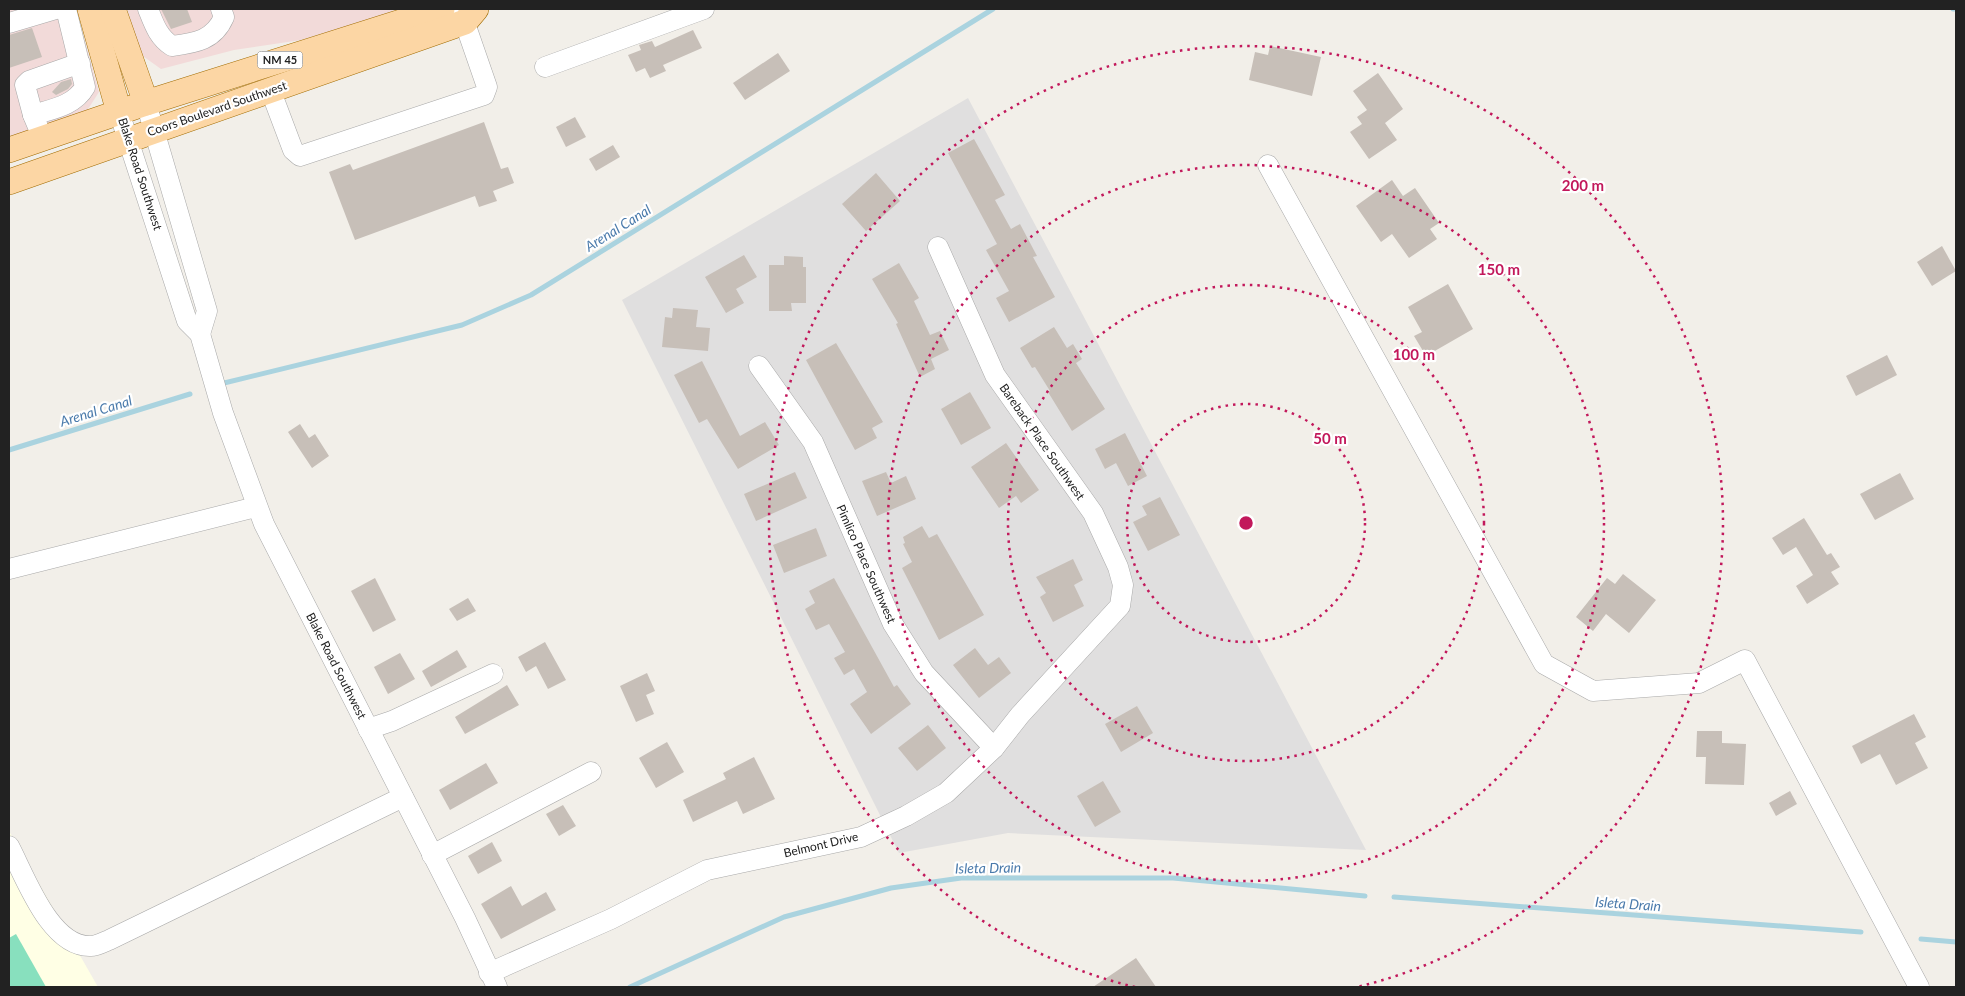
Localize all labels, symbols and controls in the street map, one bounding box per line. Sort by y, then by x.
road number: NM 45 [258,52,302,68]
street label: Coors Boulevard Southwest [145,77,289,139]
street label: Blake Road Southwest [115,116,166,233]
text: 200 m [1562,176,1604,194]
water label: Arenal Canal [581,201,654,255]
text: 150 m [1478,260,1520,278]
text: 100 m [1393,345,1435,363]
street label: Bareback Place Southwest [996,381,1089,503]
water label: Arenal Canal [57,391,134,430]
text: 50 m [1313,429,1347,447]
street label: Pimlico Place Southwest [834,502,900,626]
centre of rings [1237,514,1255,532]
street label: Blake Road Southwest [303,610,370,722]
street label: Belmont Drive [782,829,860,860]
water label: Isleta Drain [955,858,1021,877]
water label: Isleta Drain [1594,893,1662,914]

